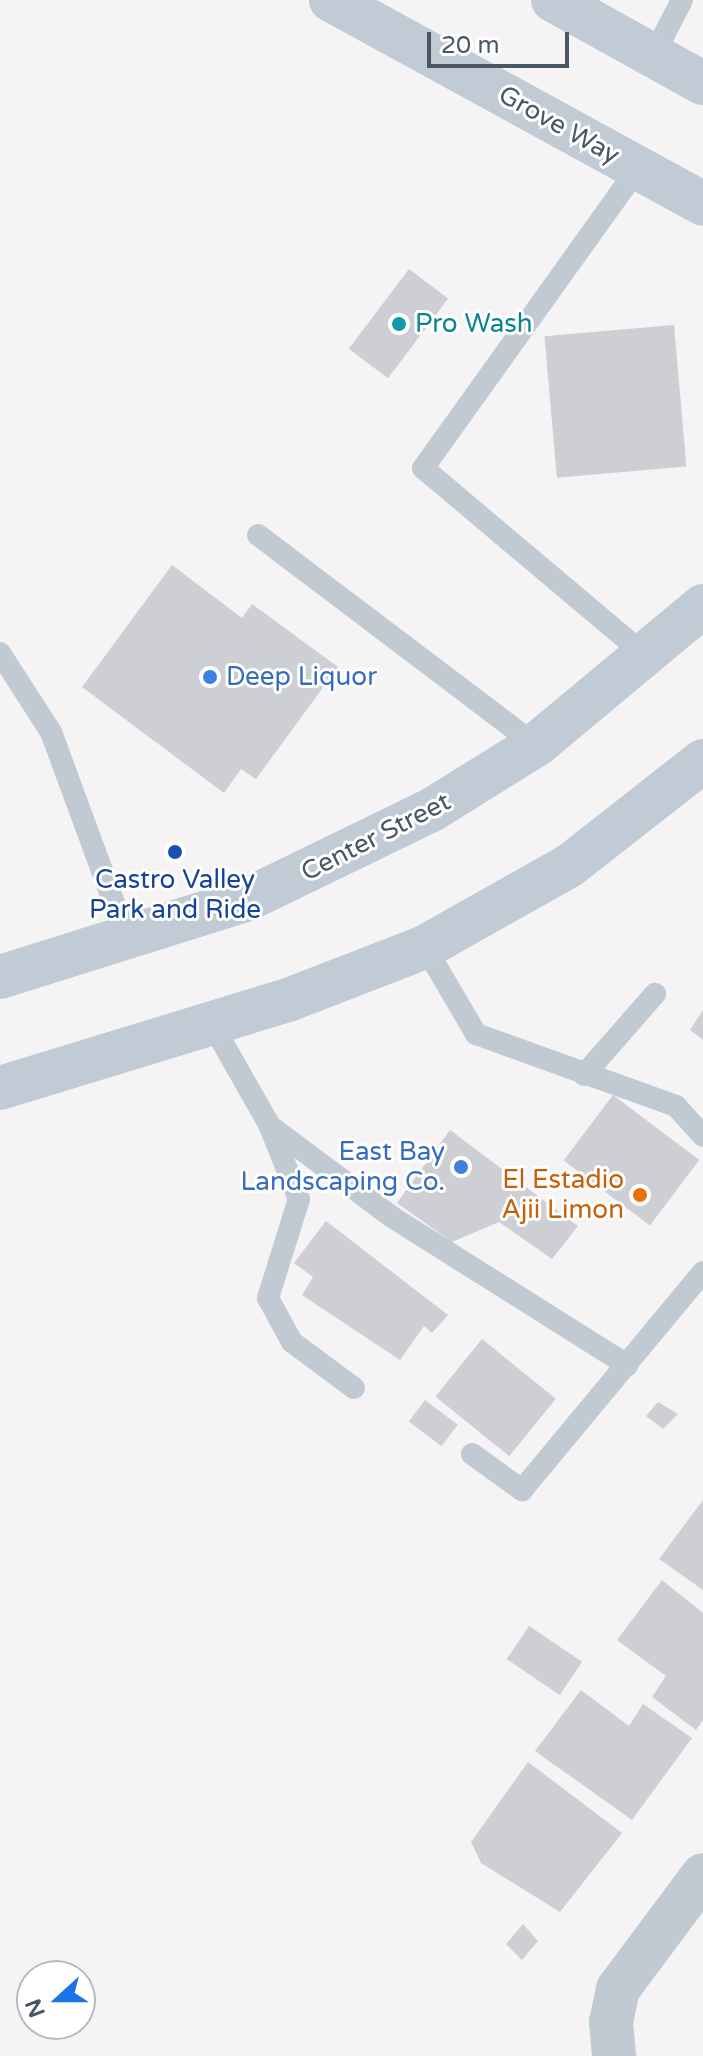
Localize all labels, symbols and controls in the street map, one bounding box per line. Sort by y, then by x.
scale bar [431,16,573,66]
text: 20 m [441,31,499,60]
street label: Grove Way [493,79,625,171]
place label: Pro Wash [415,308,533,340]
marker: Pro Wash [390,315,408,333]
place label: Deep Liquor [226,661,377,693]
marker: Deep Liquor [201,668,219,686]
street label: Center Street [296,786,456,888]
marker: Castro Valley Park and Ride [166,843,184,861]
place label: Castro Valley Park and Ride [89,864,261,926]
place label: East Bay Landscaping Co. [240,1136,445,1198]
marker: East Bay Landscaping Co. [452,1158,470,1176]
place label: El Estadio Ajii Limon [502,1164,624,1226]
marker: El Estadio Ajii Limon [631,1186,649,1204]
north arrow [16,1960,96,2040]
text: N [20,1995,51,2021]

